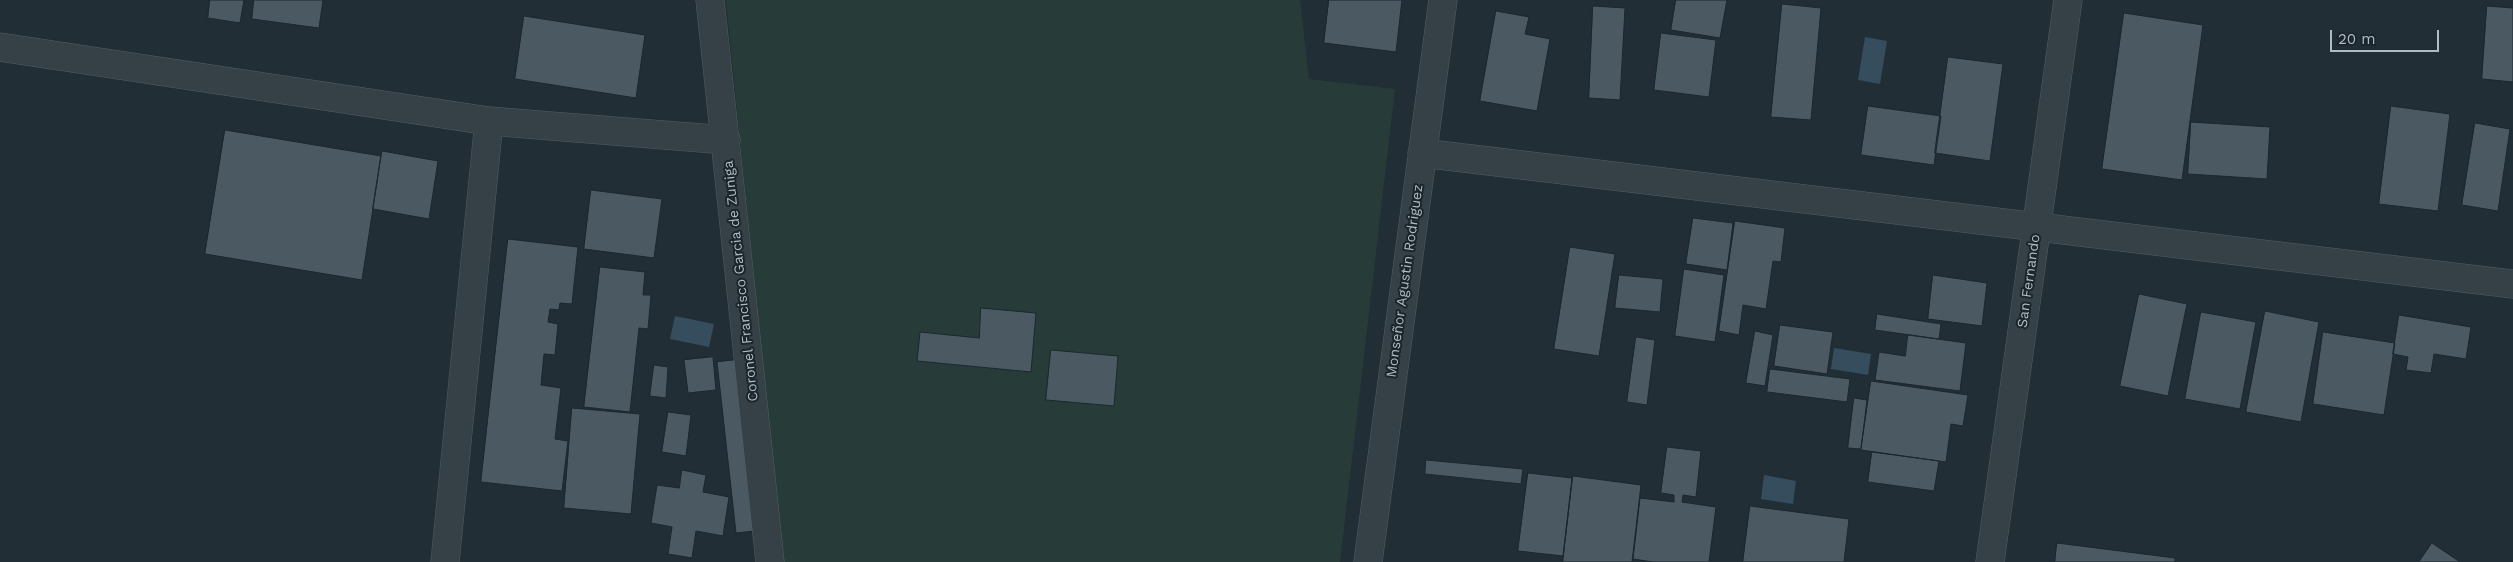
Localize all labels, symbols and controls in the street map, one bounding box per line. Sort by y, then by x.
scale bar [2333,20,2442,52]
text: 20 m [2338,30,2376,48]
street label: Coronel Francisco Garcia de Zuniga [720,160,762,402]
street label: Monseñor Agustin Rodriguez [1383,183,1427,379]
street label: San Fernando [2014,233,2044,329]

